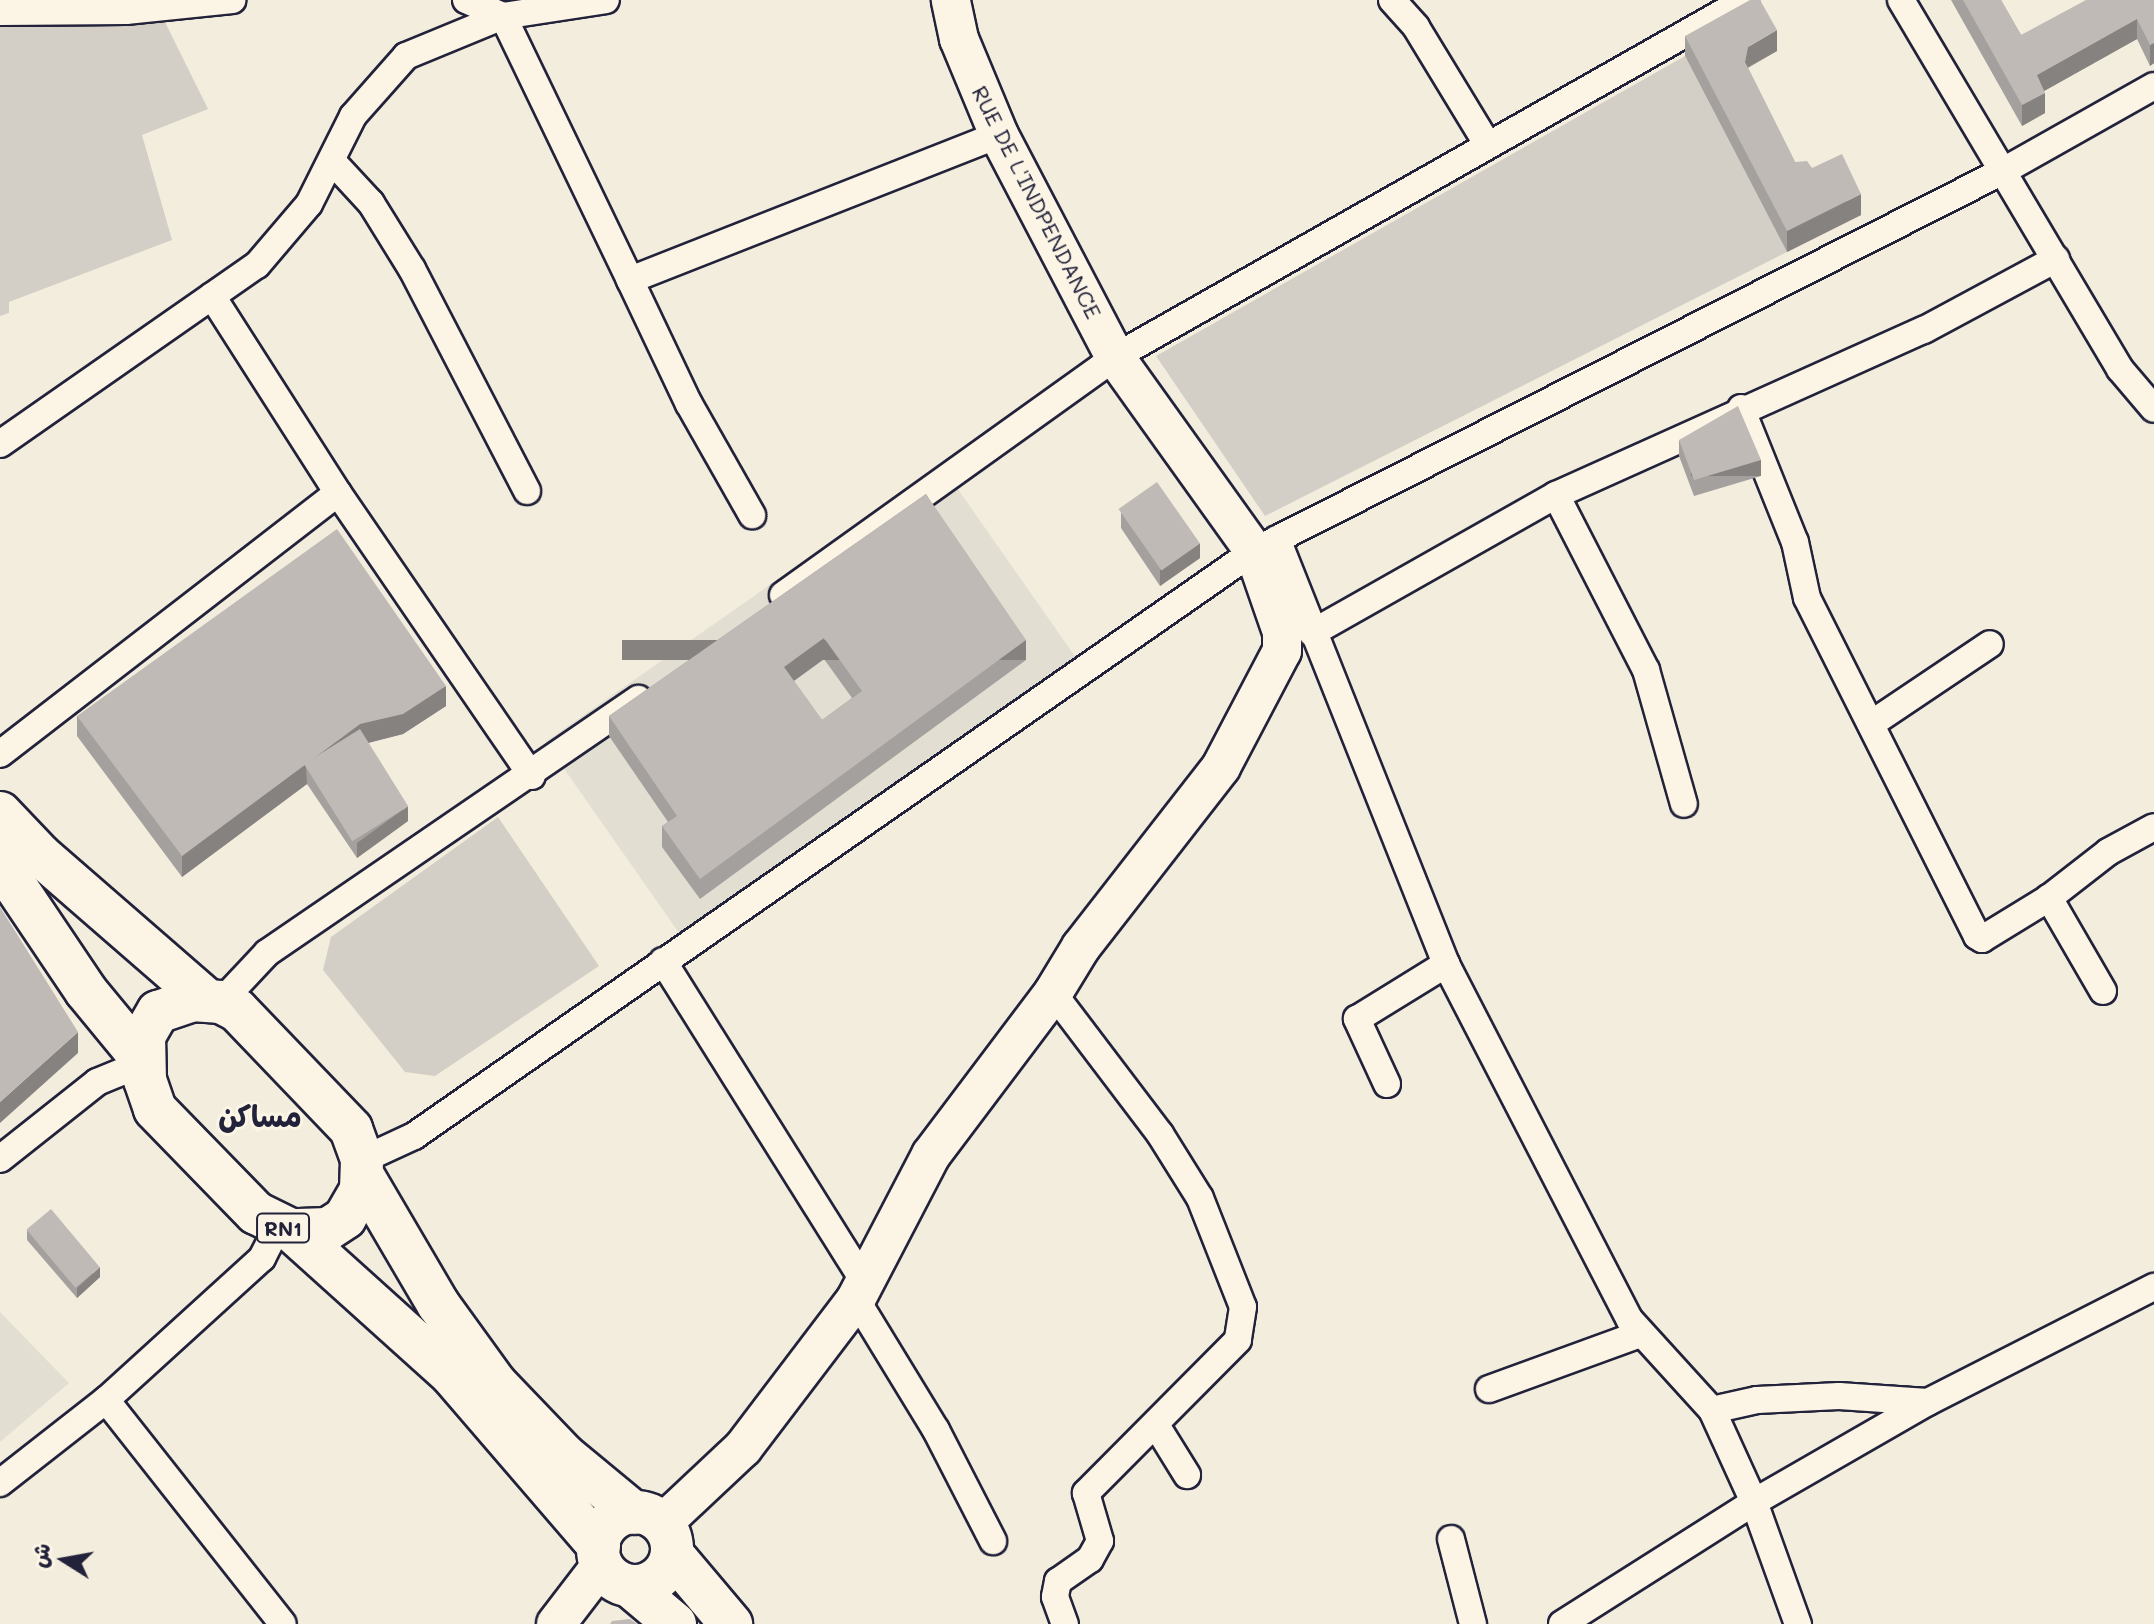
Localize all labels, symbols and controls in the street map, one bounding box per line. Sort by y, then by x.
street label: RUE DE L'INDPENDANCE [967,81,1107,323]
district label: مساكن [218,1097,302,1133]
road number: RN1 [255,1212,311,1244]
north arrow [24,1520,104,1600]
text: ش [23,1541,56,1570]

